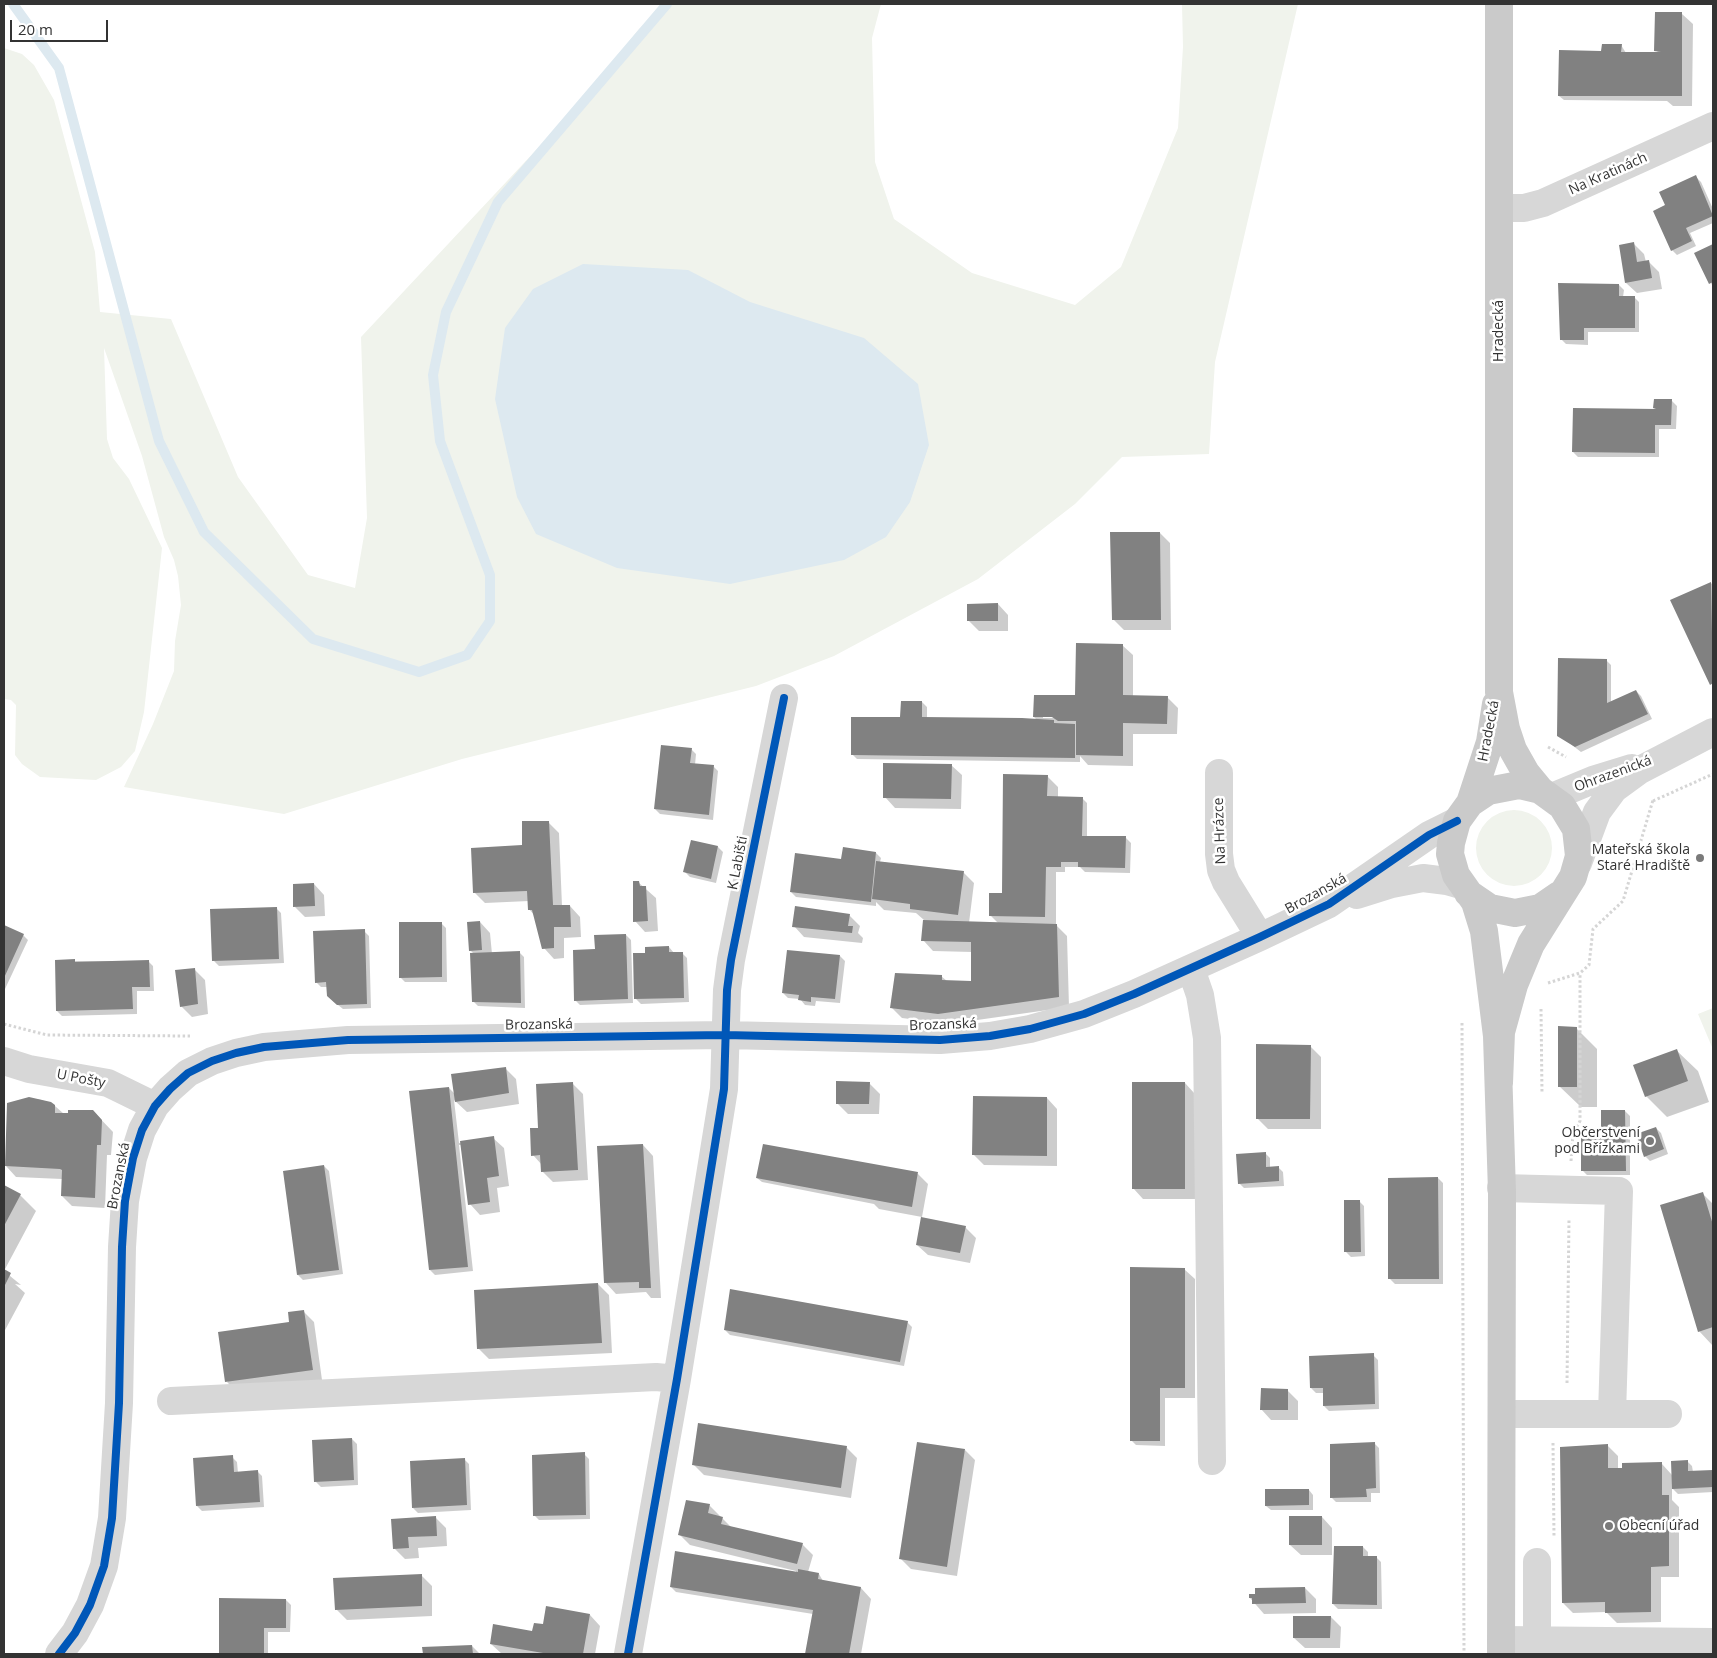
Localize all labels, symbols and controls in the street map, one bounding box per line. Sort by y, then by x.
scale bar [12,10,110,42]
text: 20 m [18,19,53,39]
street label: Na Kratinách [1566,149,1650,199]
street label: Hradecká [1491,300,1507,362]
street label: Hradecká [1475,699,1503,763]
street label: Ohrazenická [1572,752,1654,796]
street label: Na Hrázce [1210,797,1230,865]
street label: K Labišti [725,835,751,891]
place label: Mateřská škola Staré Hradiště [1592,842,1690,874]
marker: Mateřská škola Staré Hradiště [1694,852,1706,864]
street label: Brozanská [1282,870,1350,918]
street label: Brozanská [909,1015,977,1035]
street label: Brozanská [505,1016,573,1034]
street label: U Pošty [55,1066,107,1092]
place label: Občerstvení pod Břízkami [1554,1125,1640,1158]
marker: Občerstvení pod Břízkami [1644,1135,1656,1147]
street label: Brozanská [104,1141,134,1211]
place label: Obecní úřad [1619,1518,1699,1534]
marker: Obecní úřad [1603,1520,1615,1532]

